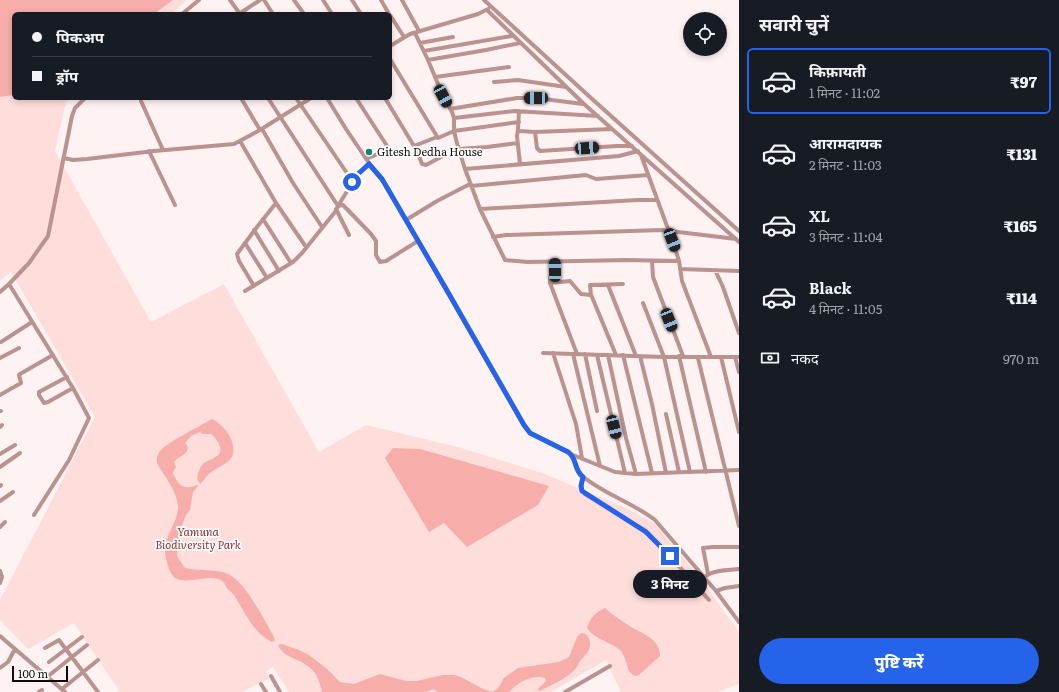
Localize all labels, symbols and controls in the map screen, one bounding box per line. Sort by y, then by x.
text: सवारी चुनें [759,10,829,37]
map controls [683,12,727,56]
button: locate [683,12,727,56]
text: पिकअप [56,25,104,48]
text: किफ़ायती [809,59,866,82]
icon: car [761,63,797,99]
text: ड्रॉप [56,64,78,87]
text: ₹97 [1010,70,1037,93]
car [432,83,454,109]
text: 1 मिनट · 11:02 [809,83,880,102]
car [524,92,548,104]
text: आरामदायक [809,131,882,154]
icon: car [761,135,797,171]
car [575,141,599,155]
text: ₹131 [1007,142,1037,165]
place label: Gitesh Dedha House [377,143,483,159]
marker: Gitesh Dedha House [364,147,374,157]
text: 2 मिनट · 11:03 [809,155,882,174]
route start [343,173,361,191]
text: XL [809,204,830,227]
icon: car [761,207,797,243]
text: ₹165 [1004,214,1037,237]
car [662,227,682,253]
text: 3 मिनट · 11:04 [809,227,883,246]
car [549,258,561,282]
text: Black [809,276,852,299]
icon: car [761,279,797,315]
text: ₹114 [1006,286,1037,309]
text: 4 मिनट · 11:05 [809,299,882,318]
car [659,307,679,333]
text: नकद [791,346,819,369]
icon: cash [759,347,781,369]
text: 970 m [1003,349,1039,368]
car [605,414,623,440]
park label: Yamuna Biodiversity Park [155,523,241,552]
route end [661,547,679,565]
callout: 3 मिनट [633,570,707,598]
text: 3 मिनट [651,574,689,593]
button: पुष्टि करें [759,638,1039,684]
scale bar [12,664,68,683]
text: 100 m [18,665,48,681]

